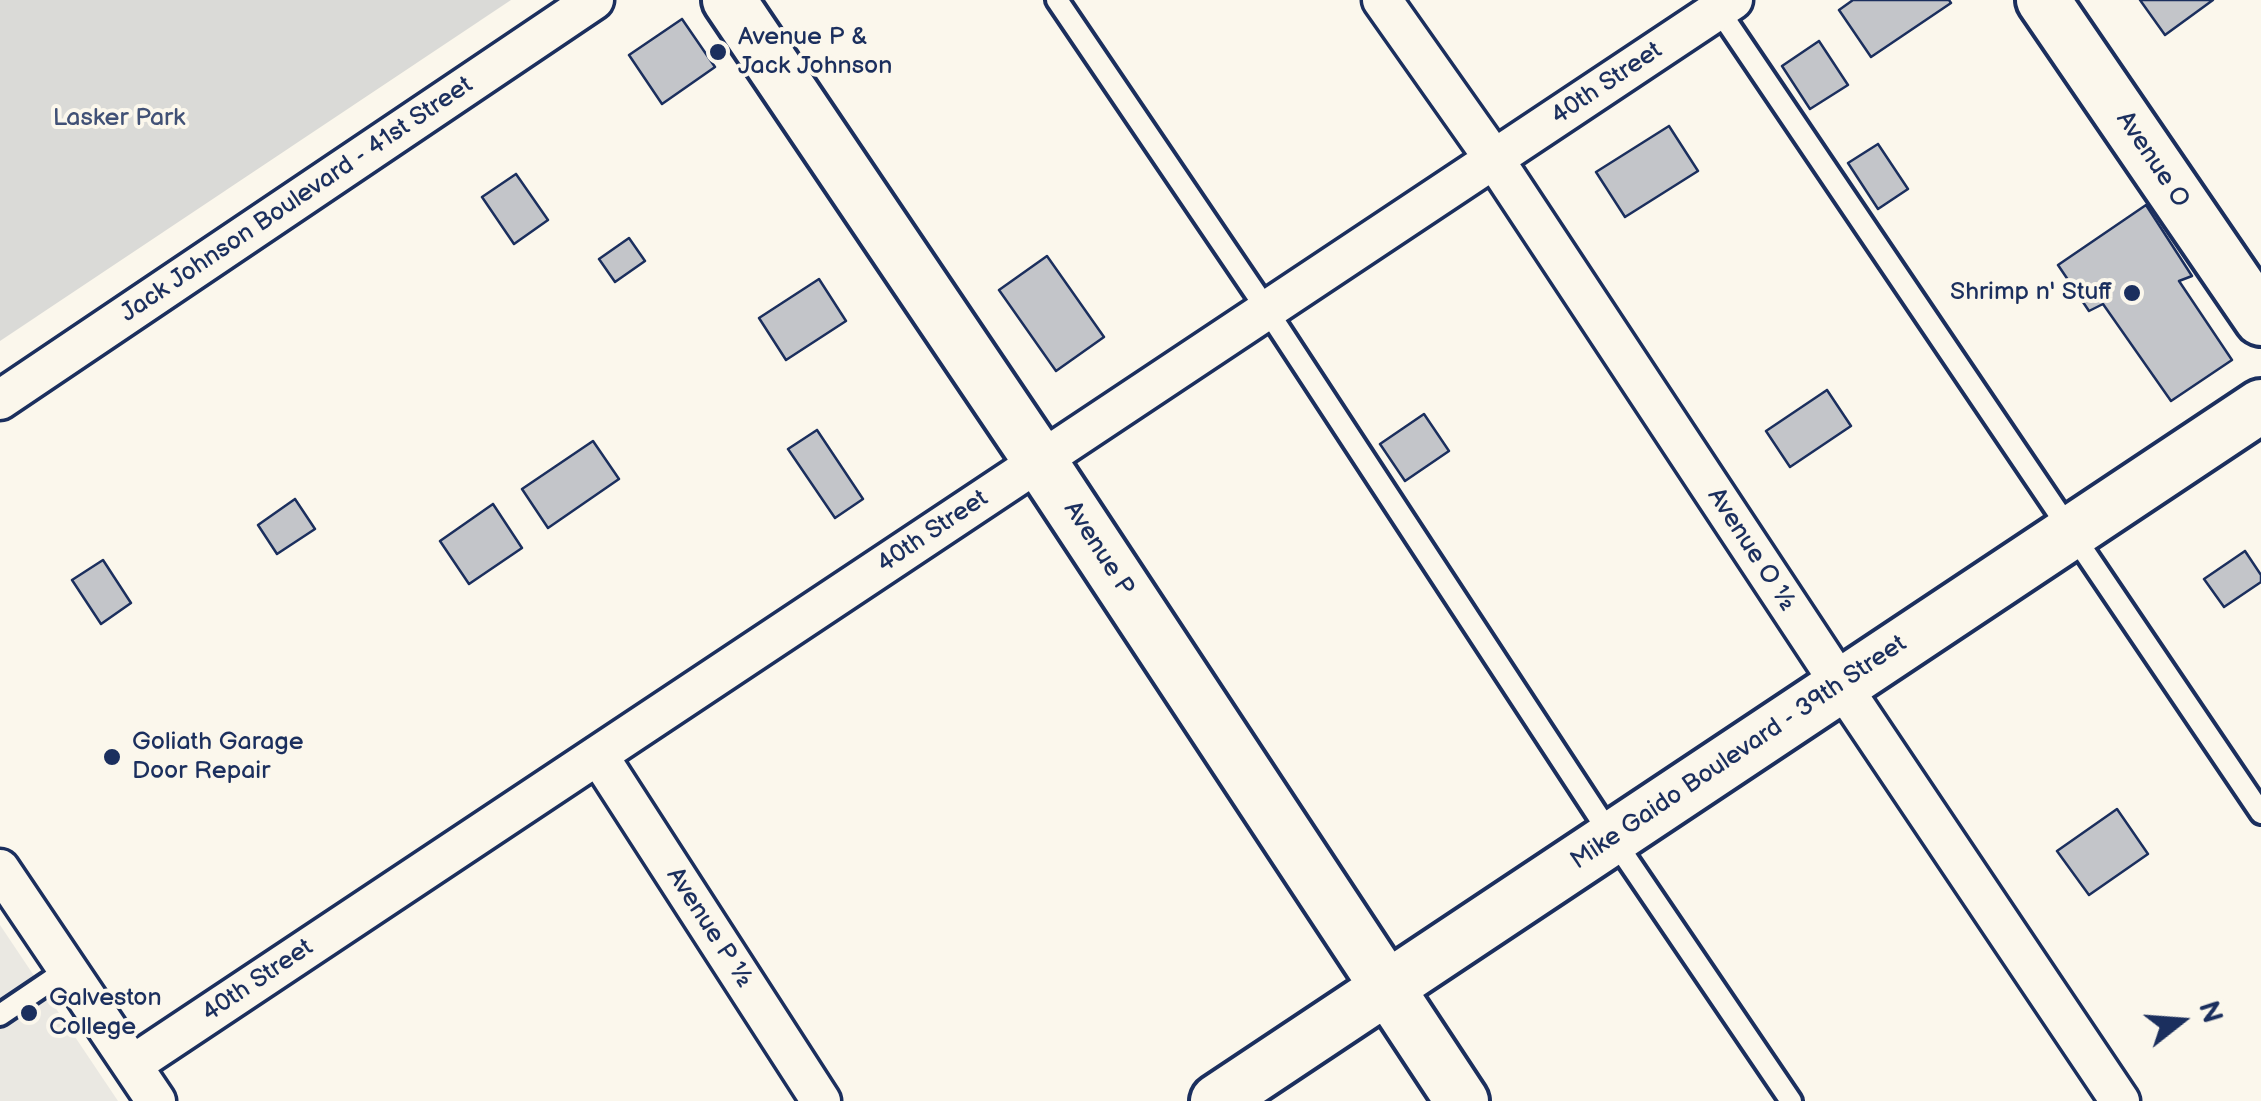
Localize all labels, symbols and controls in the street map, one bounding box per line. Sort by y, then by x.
place label: Avenue P & Jack Johnson [738,23,892,82]
street label: 40th Street [1546,36,1668,132]
marker: Avenue P & Jack Johnson [707,41,729,63]
street label: Jack Johnson Boulevard - 41st Street [115,71,479,329]
park label: Lasker Park [53,104,185,134]
street label: Avenue O [2109,106,2195,214]
place label: Shrimp n' Stuff [1950,278,2112,308]
marker: Shrimp n' Stuff [2121,282,2143,304]
street label: Avenue O ½ [1700,483,1802,617]
street label: 40th Street [872,484,994,580]
street label: Avenue P [1056,496,1140,602]
street label: Mike Gaido Boulevard - 39th Street [1566,629,1912,877]
place label: Goliath Garage Door Repair [132,728,304,787]
marker: Goliath Garage Door Repair [101,746,123,768]
street label: Avenue P ½ [659,862,759,994]
street label: 40th Street [197,933,319,1029]
north arrow [2131,971,2231,1071]
place label: Galveston College [49,984,162,1043]
text: N [2191,997,2229,1027]
marker: Galveston College [18,1002,40,1024]

